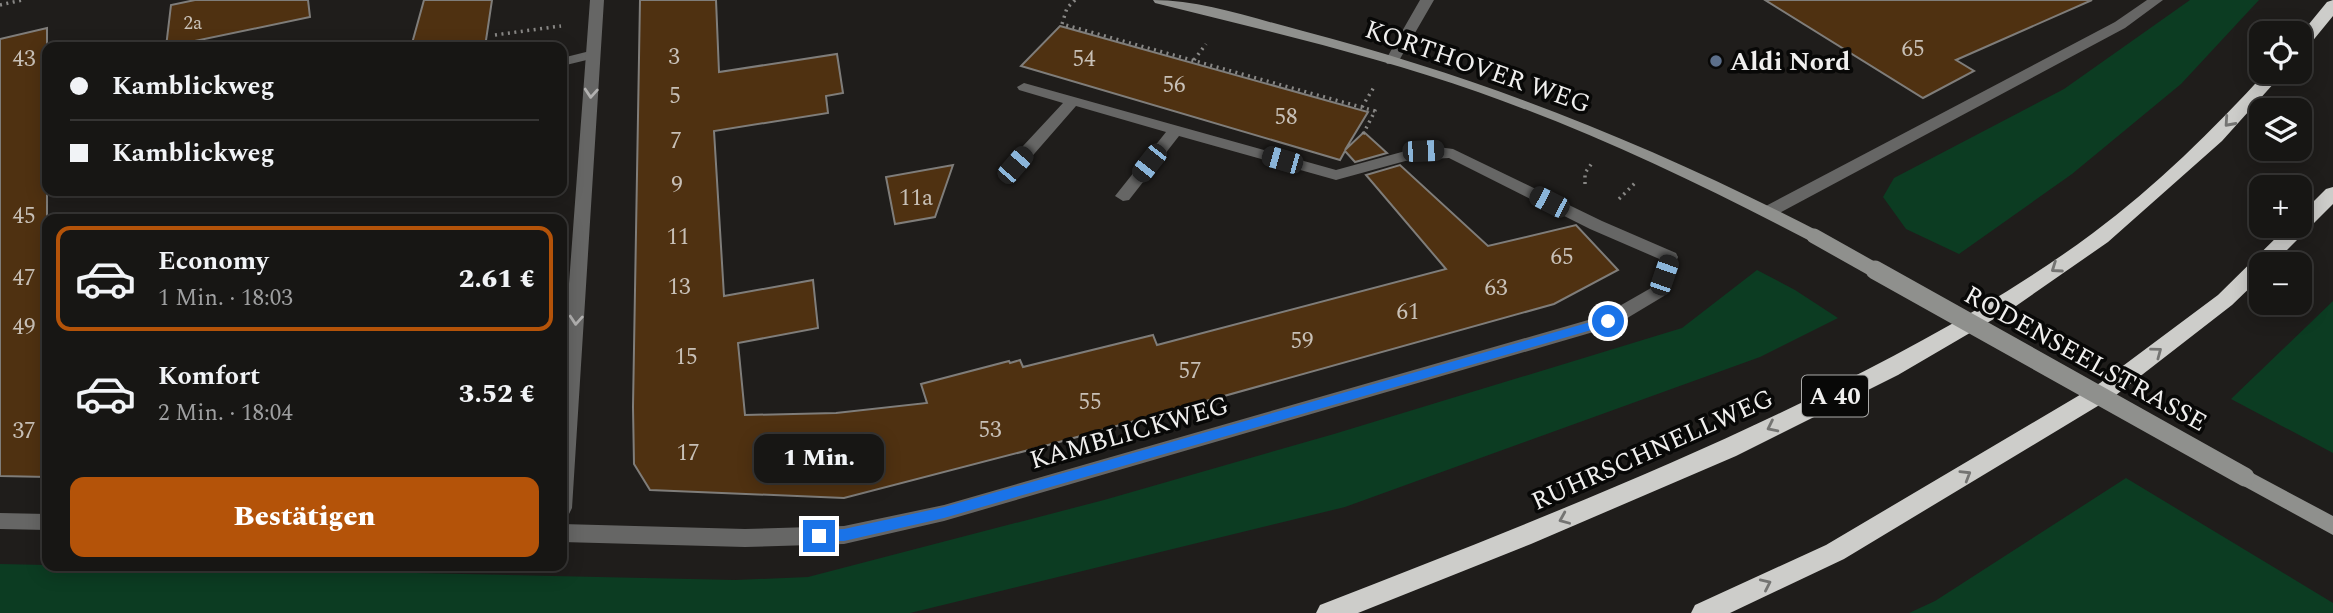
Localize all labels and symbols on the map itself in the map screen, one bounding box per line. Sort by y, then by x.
house number: 2a [184,9,203,38]
street label: KORTHOVER WEG [1359,10,1596,124]
house number: 65 [1902,32,1925,67]
house number: 3 [668,40,680,75]
house number: 43 [13,42,36,77]
house number: 54 [1073,42,1096,77]
place label: Aldi Nord [1730,42,1850,82]
marker: Aldi Nord [1708,53,1724,69]
house number: 56 [1163,68,1186,103]
house number: 5 [669,79,681,114]
one-way arrow [584,87,599,98]
house number: 58 [1275,100,1298,135]
one-way arrow [2225,114,2238,127]
house number: 7 [670,124,682,159]
car [1128,140,1171,186]
car [1402,140,1445,162]
car [994,142,1037,188]
car [1259,144,1306,176]
house number: 9 [671,168,683,203]
house number: 11a [899,181,933,216]
car [1526,183,1573,221]
house number: 45 [13,199,36,234]
house number: 11 [667,220,690,255]
house number: 65 [1551,240,1574,275]
car [1648,252,1681,298]
one-way arrow [2050,260,2063,273]
house number: 47 [13,261,36,296]
house number: 13 [668,270,691,305]
house number: 63 [1485,271,1508,306]
street label: RODENSEELSTRASSE [1957,275,2215,442]
house number: 61 [1397,295,1420,330]
route start [1592,305,1624,337]
house number: 49 [13,310,36,345]
one-way arrow [569,314,584,325]
house number: 59 [1291,324,1314,359]
house number: 15 [675,340,698,375]
one-way arrow [2149,348,2162,361]
house number: 57 [1179,354,1202,389]
road number: A 40 [1802,376,1868,416]
street label: RUHRSCHNELLWEG [1525,378,1780,521]
street label: KAMBLICKWEG [1025,385,1233,480]
house number: 55 [1079,385,1102,420]
house number: 53 [979,413,1002,448]
house number: 37 [13,414,36,449]
one-way arrow [1767,419,1779,433]
callout: 1 Min. [754,434,884,484]
house number: 17 [677,436,700,471]
one-way arrow [1958,470,1971,483]
one-way arrow [1558,511,1571,525]
route end [803,520,835,552]
one-way arrow [1759,578,1771,592]

